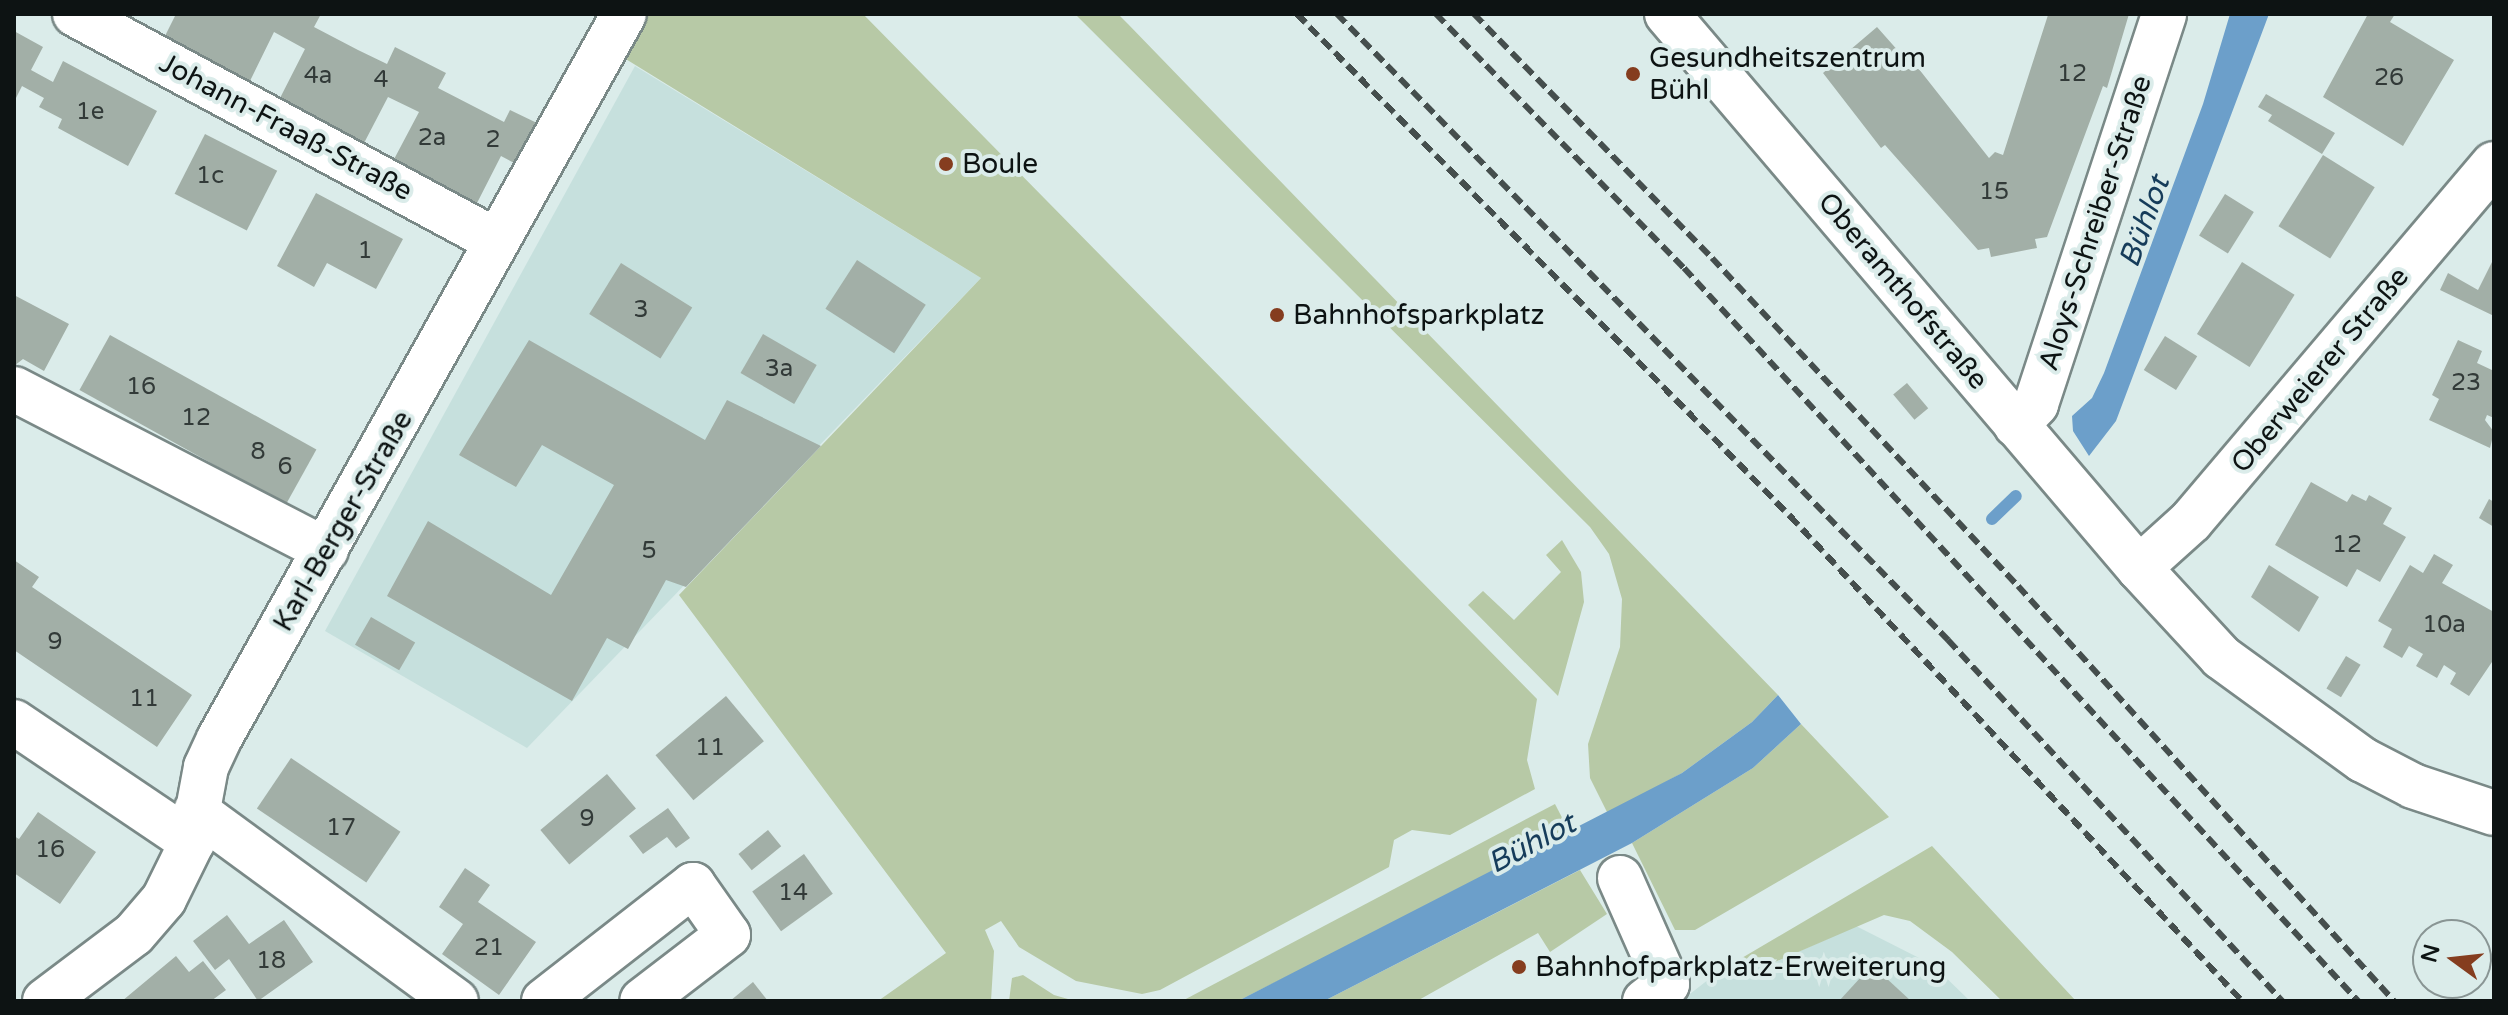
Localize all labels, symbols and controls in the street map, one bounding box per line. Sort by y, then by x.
place label: Gesundheitszentrum Bühl [1649,41,1926,107]
street label: Johann-Fraaß-Straße [154,46,418,208]
house number: 12 [2057,60,2087,88]
house number: 4a [304,62,332,90]
house number: 26 [2374,64,2404,92]
marker: Gesundheitszentrum Bühl [1624,65,1642,83]
house number: 4 [373,66,389,94]
street label: Aloys-Schreiber-Straße [2031,71,2159,375]
house number: 1e [76,98,104,126]
house number: 2a [418,124,446,152]
house number: 2 [485,126,501,154]
place label: Boule [962,147,1038,181]
marker: Boule [937,155,955,173]
house number: 1c [196,162,224,190]
water label: Bühlot [2112,172,2178,272]
house number: 15 [1979,178,2009,206]
street label: Oberamthofstraße [1811,186,1995,396]
house number: 1 [357,237,373,265]
street label: Oberweierer Straße [2224,260,2416,480]
house number: 3 [633,296,649,324]
place label: Bahnhofsparkplatz [1293,298,1544,332]
marker: Bahnhofsparkplatz [1268,306,1286,324]
house number: 3a [765,355,793,383]
house number: 23 [2451,369,2481,397]
house number: 16 [126,373,156,401]
house number: 12 [181,404,211,432]
street label: Karl-Berger-Straße [266,405,420,637]
house number: 8 [250,438,266,466]
house number: 6 [277,453,293,481]
house number: 12 [2332,531,2362,559]
house number: 5 [641,537,657,565]
house number: 10a [2422,611,2466,639]
house number: 9 [47,628,63,656]
house number: 11 [129,685,159,713]
house number: 11 [695,734,725,762]
house number: 9 [579,805,595,833]
water label: Bühlot [1482,806,1582,882]
house number: 17 [326,814,356,842]
house number: 16 [35,836,65,864]
house number: 14 [778,879,808,907]
north arrow [2412,919,2492,999]
house number: 21 [474,934,504,962]
text: N [2416,941,2446,965]
house number: 18 [256,947,286,975]
place label: Bahnhofparkplatz-Erweiterung [1535,950,1946,984]
marker: Bahnhofparkplatz-Erweiterung [1510,958,1528,976]

